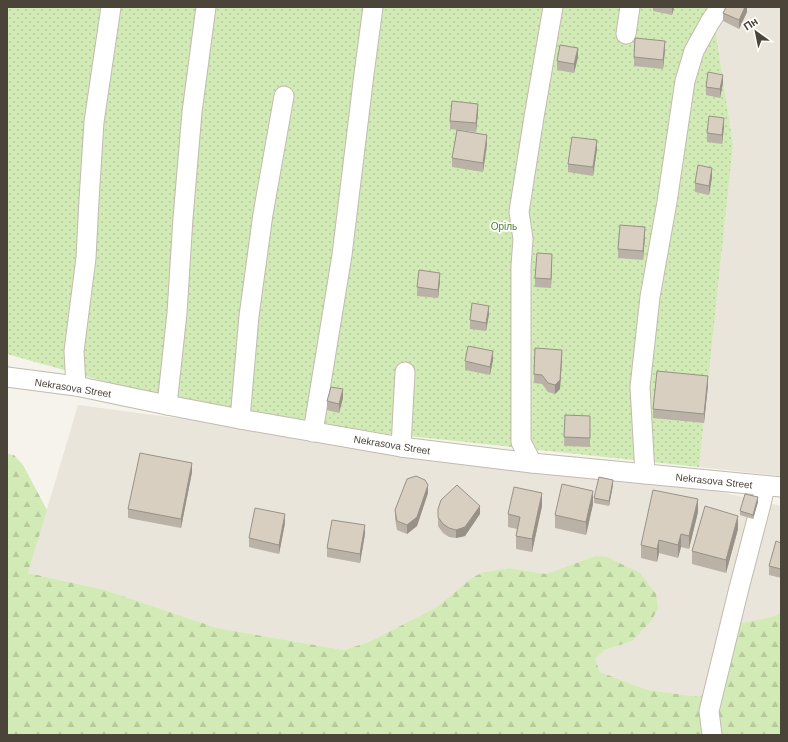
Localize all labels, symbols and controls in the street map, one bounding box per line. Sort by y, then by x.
north arrow [736,12,776,52]
text: Пн [741,15,760,33]
park label: Оріль [491,221,517,232]
street label: Nekrasova Street [34,377,112,400]
street label: Nekrasova Street [353,434,431,457]
street label: Nekrasova Street [675,471,753,491]

